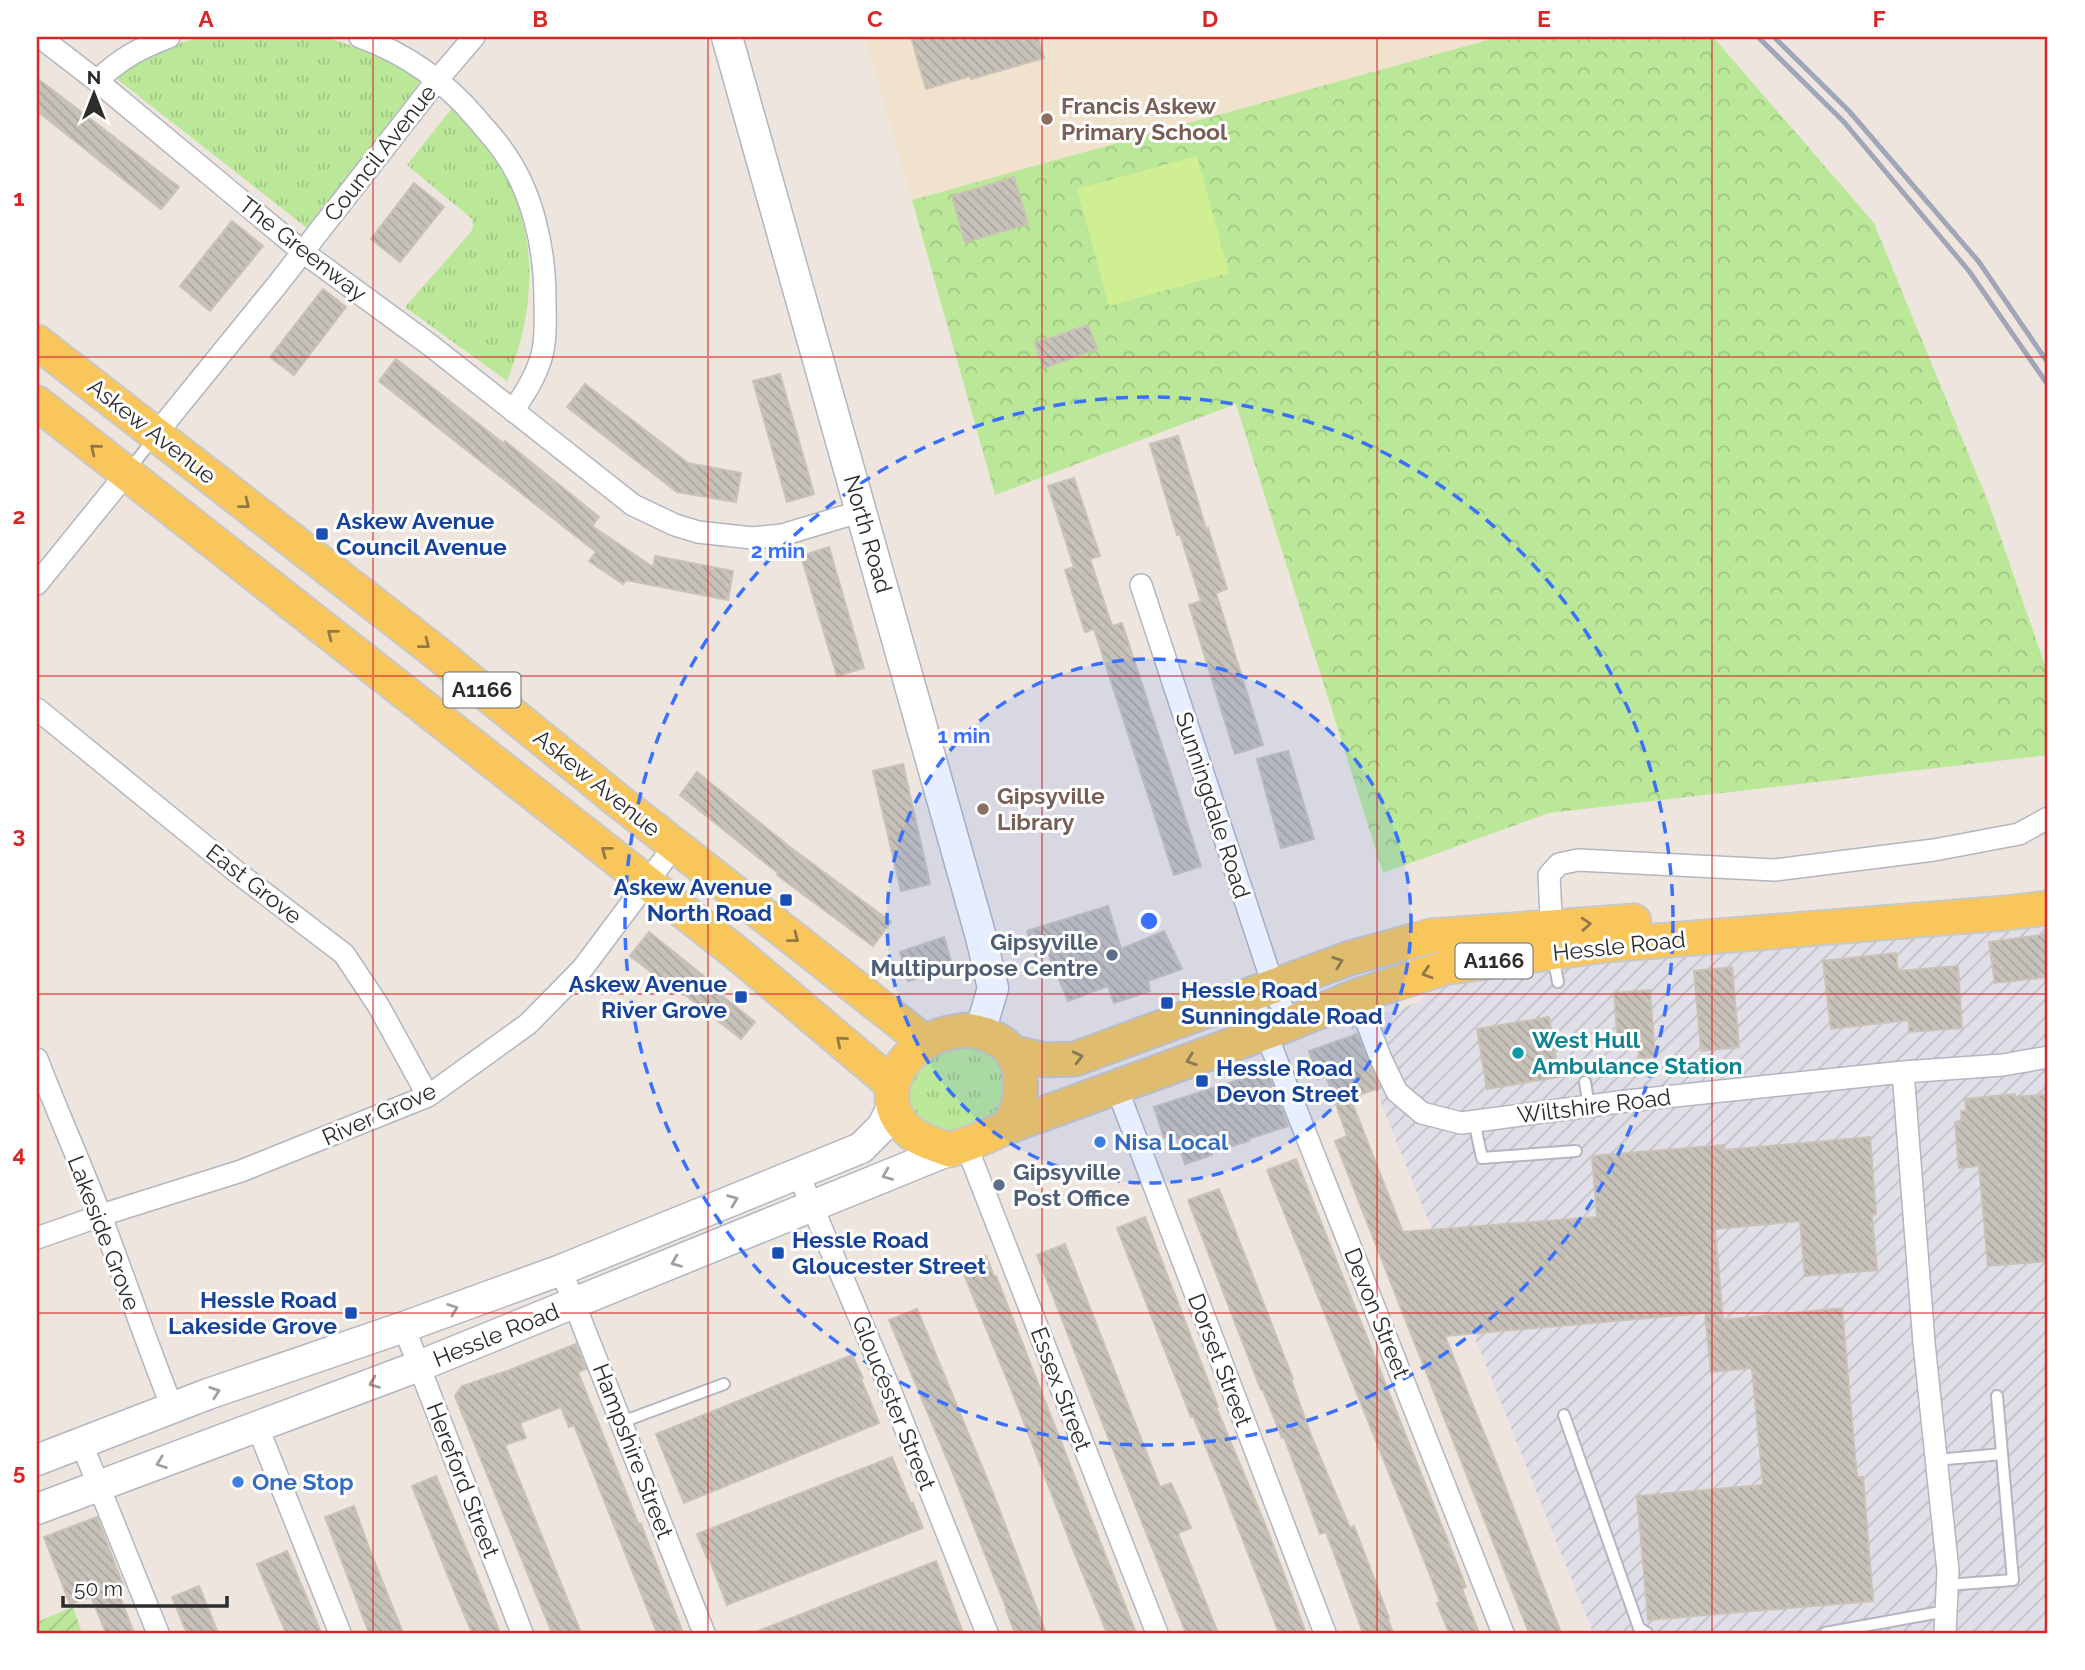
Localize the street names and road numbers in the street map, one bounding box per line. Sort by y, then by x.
street label: Council Avenue [318,79,441,226]
street label: The Greenway [234,191,372,307]
street label: Askew Avenue [83,372,222,489]
street label: North Road [839,472,898,596]
road number: A1166 [444,672,520,708]
street label: Sunningdale Road [1171,708,1256,902]
street label: Askew Avenue [529,723,666,842]
street label: East Grove [201,838,308,929]
street label: Hessle Road [1551,925,1687,966]
road number: A1166 [1456,944,1532,978]
street label: River Grove [318,1077,440,1151]
street label: Wiltshire Road [1515,1083,1672,1128]
street label: Lakeside Grove [63,1152,146,1314]
street label: Devon Street [1339,1244,1416,1382]
street label: Dorset Street [1183,1290,1258,1430]
street label: Hessle Road [429,1297,563,1372]
street label: Gloucester Street [847,1312,942,1494]
street label: Essex Street [1025,1323,1098,1455]
street label: Hampshire Street [588,1360,679,1542]
street label: Hereford Street [421,1398,506,1561]

